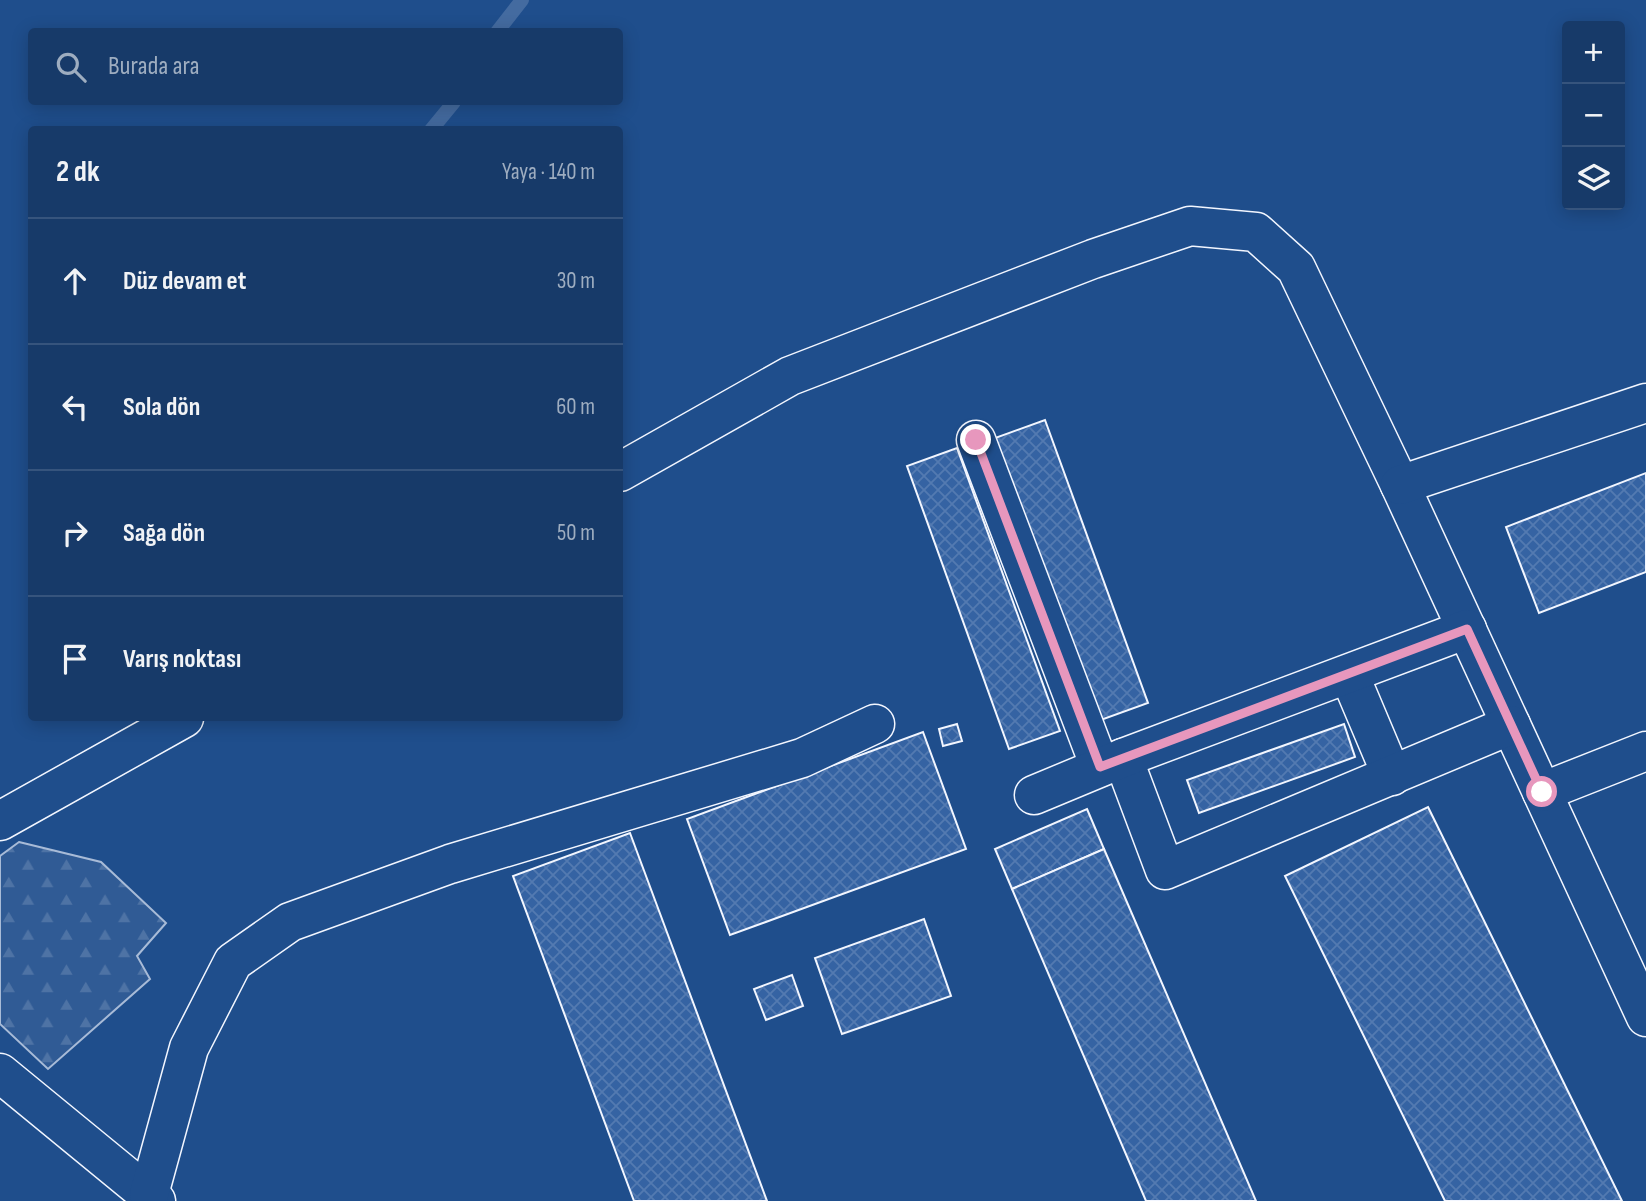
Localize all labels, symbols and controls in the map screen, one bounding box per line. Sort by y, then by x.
map controls [1562,21,1625,210]
button: + [1562,21,1625,84]
search box [28,28,623,105]
icon: search [52,48,90,86]
text: Burada ara [108,51,200,82]
button: − [1562,84,1625,147]
button: layers [1562,147,1625,210]
text: 2 dk [56,154,100,190]
text: Yaya · 140 m [502,158,595,186]
icon: ahead [56,262,94,300]
text: Düz devam et [123,266,246,297]
text: 30 m [557,267,595,295]
icon: left [56,388,94,426]
text: Sola dön [123,392,200,423]
text: 60 m [556,393,595,421]
route end [960,424,991,455]
icon: right [56,514,94,552]
text: Sağa dön [123,518,205,549]
text: 50 m [557,519,595,547]
icon: arrive [56,640,94,678]
text: Varış noktası [123,644,241,675]
route start [1526,776,1557,807]

